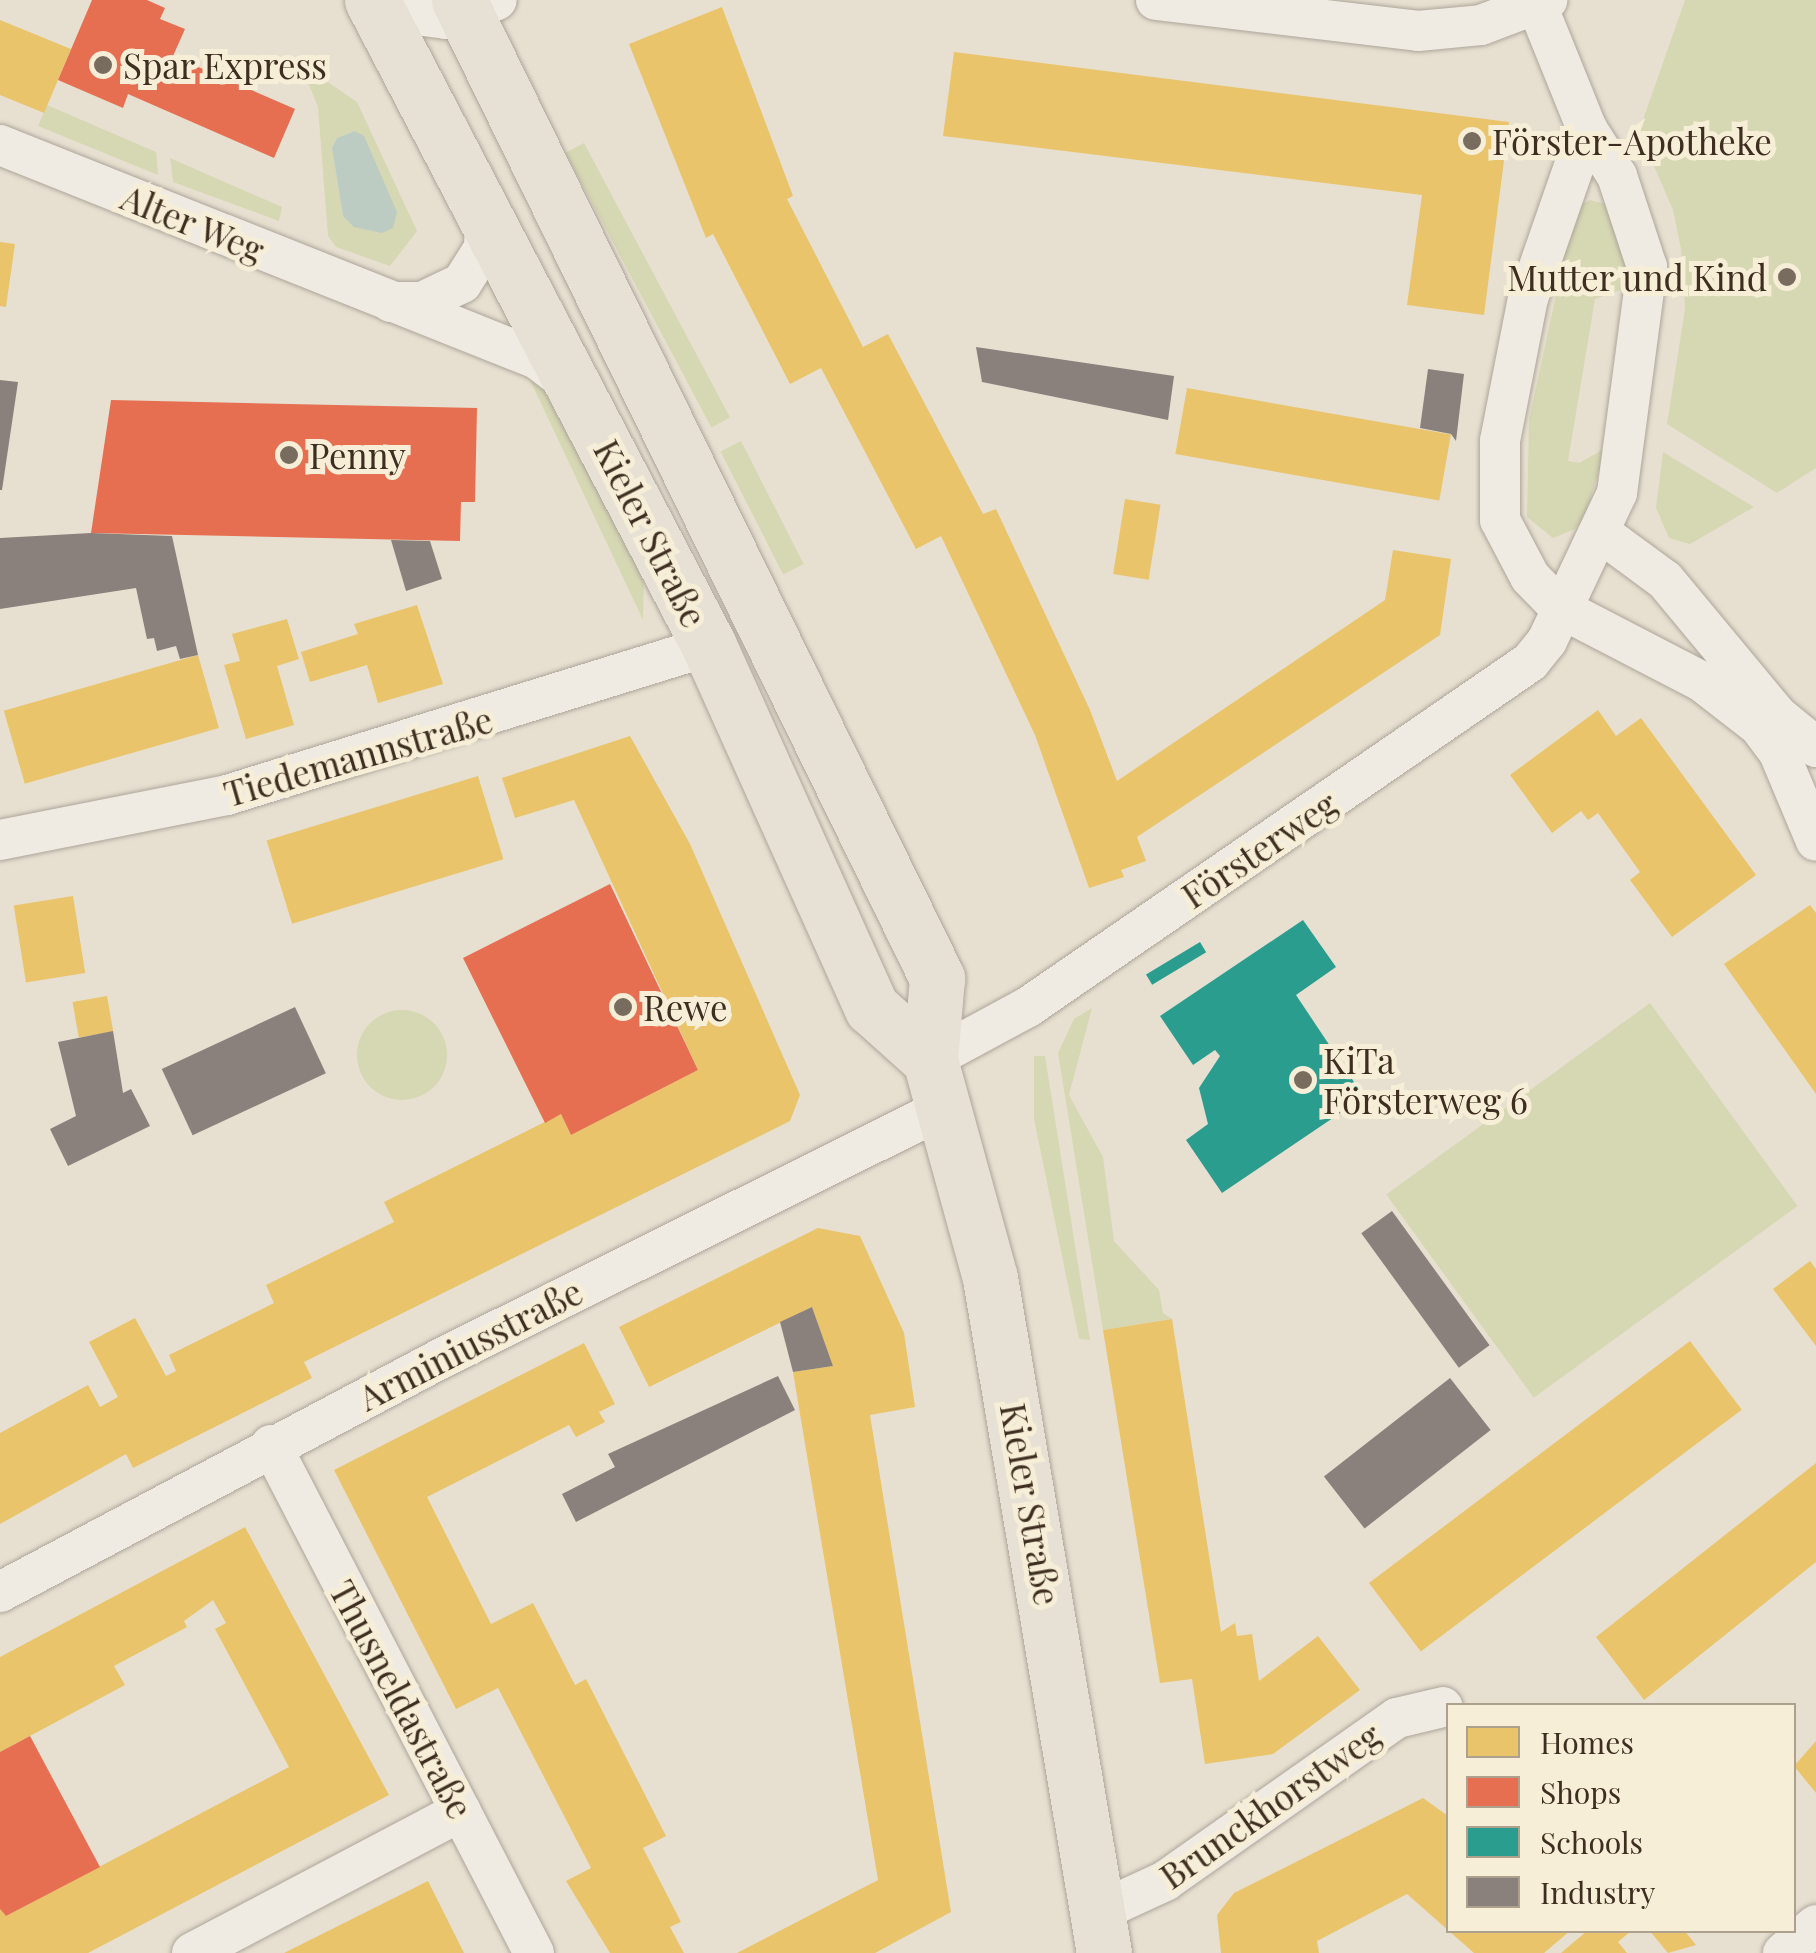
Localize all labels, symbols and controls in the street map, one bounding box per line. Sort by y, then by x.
place label: Spar Express [123,44,328,86]
marker: Spar Express [92,54,114,76]
place label: Förster-Apotheke [1492,120,1772,162]
marker: Förster-Apotheke [1461,130,1483,152]
street label: Alter Weg [115,175,271,271]
place label: Mutter und Kind [1506,256,1767,298]
marker: Mutter und Kind [1776,266,1798,288]
street label: Kieler Straße [586,432,716,634]
place label: Penny [309,434,406,476]
marker: Penny [278,444,300,466]
street label: Tiedemannstraße [219,698,497,814]
street label: Försterweg [1173,782,1345,916]
place label: Rewe [643,986,728,1028]
marker: Rewe [612,996,634,1018]
place label: KiTa Försterweg 6 [1323,1039,1528,1121]
marker: KiTa Försterweg 6 [1292,1069,1314,1091]
street label: Arminiusstraße [351,1270,589,1418]
street label: Kieler Straße [993,1399,1069,1609]
street label: Thusneldastraße [322,1573,482,1825]
legend [1446,1703,1796,1933]
street label: Brunckhorstweg [1152,1713,1388,1897]
text: Homes [1540,1722,1634,1762]
text: Shops [1540,1772,1621,1812]
text: Schools [1540,1822,1643,1862]
text: Industry [1540,1872,1655,1912]

